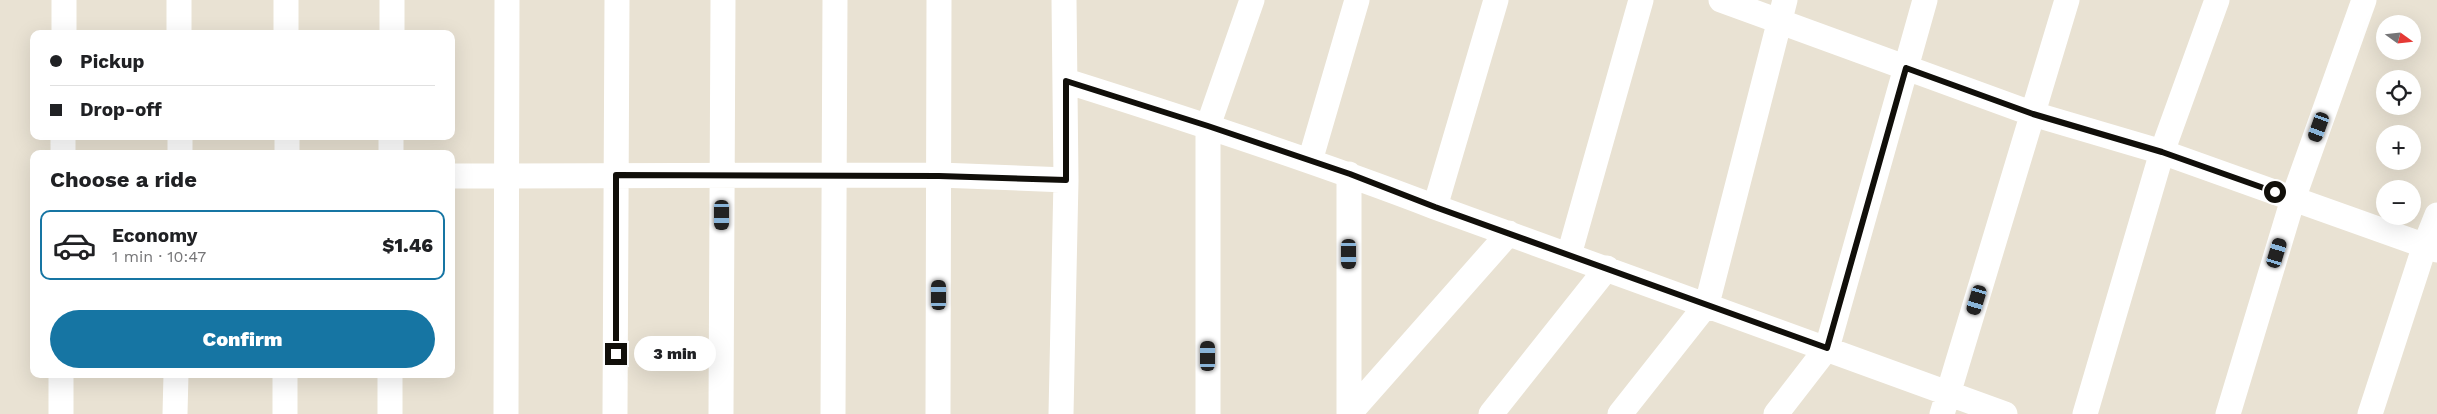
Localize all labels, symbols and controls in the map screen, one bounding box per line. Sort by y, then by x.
north arrow [2376,15,2421,60]
map controls [2376,15,2421,225]
text: Pickup [80,50,144,73]
button: locate [2376,70,2421,115]
text: Drop-off [80,98,162,121]
car [2306,110,2331,144]
button: + [2376,125,2421,170]
text: Choose a ride [50,167,197,192]
button: − [2376,180,2421,225]
route start [2264,181,2286,203]
car [714,200,729,230]
icon: car [52,223,97,268]
text: Economy [112,224,197,247]
text: $1.46 [382,234,433,257]
car [2265,236,2288,270]
car [1341,239,1356,269]
text: 1 min · 10:47 [112,247,206,266]
car [931,280,946,310]
car [1965,283,1988,317]
button: Confirm [50,310,435,368]
callout: 3 min [634,336,716,372]
car [1200,341,1215,371]
route end [605,343,627,365]
text: 3 min [653,344,697,363]

